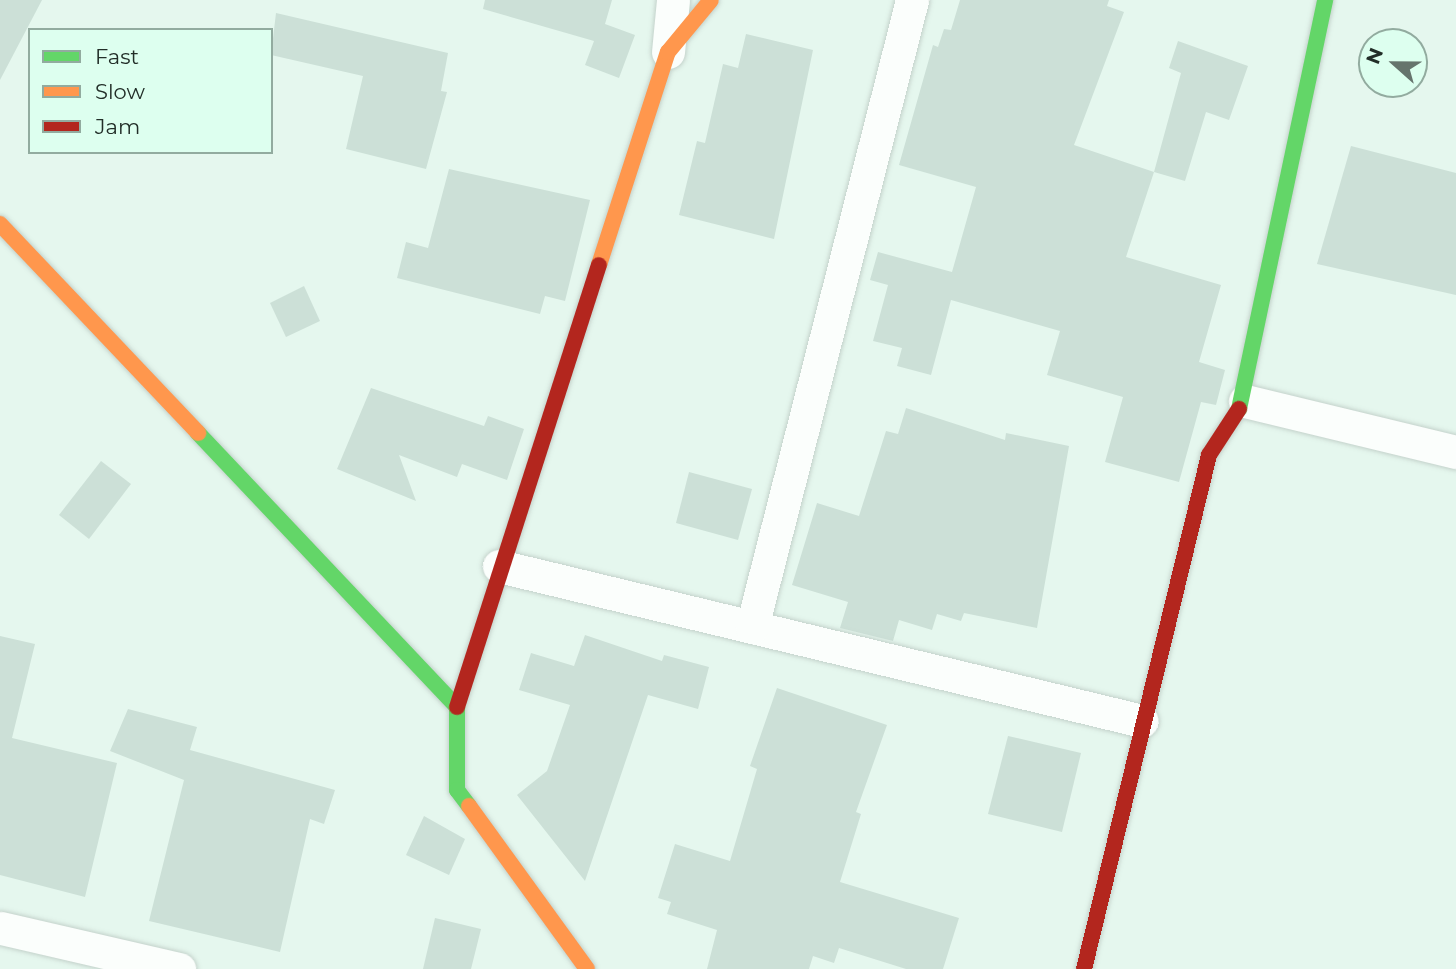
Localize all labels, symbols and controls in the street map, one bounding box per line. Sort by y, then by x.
legend [28,28,273,154]
north arrow [1358,28,1428,98]
text: Fast [95,44,139,69]
text: N [1361,45,1388,67]
text: Slow [95,79,145,104]
text: Jam [95,114,140,139]

